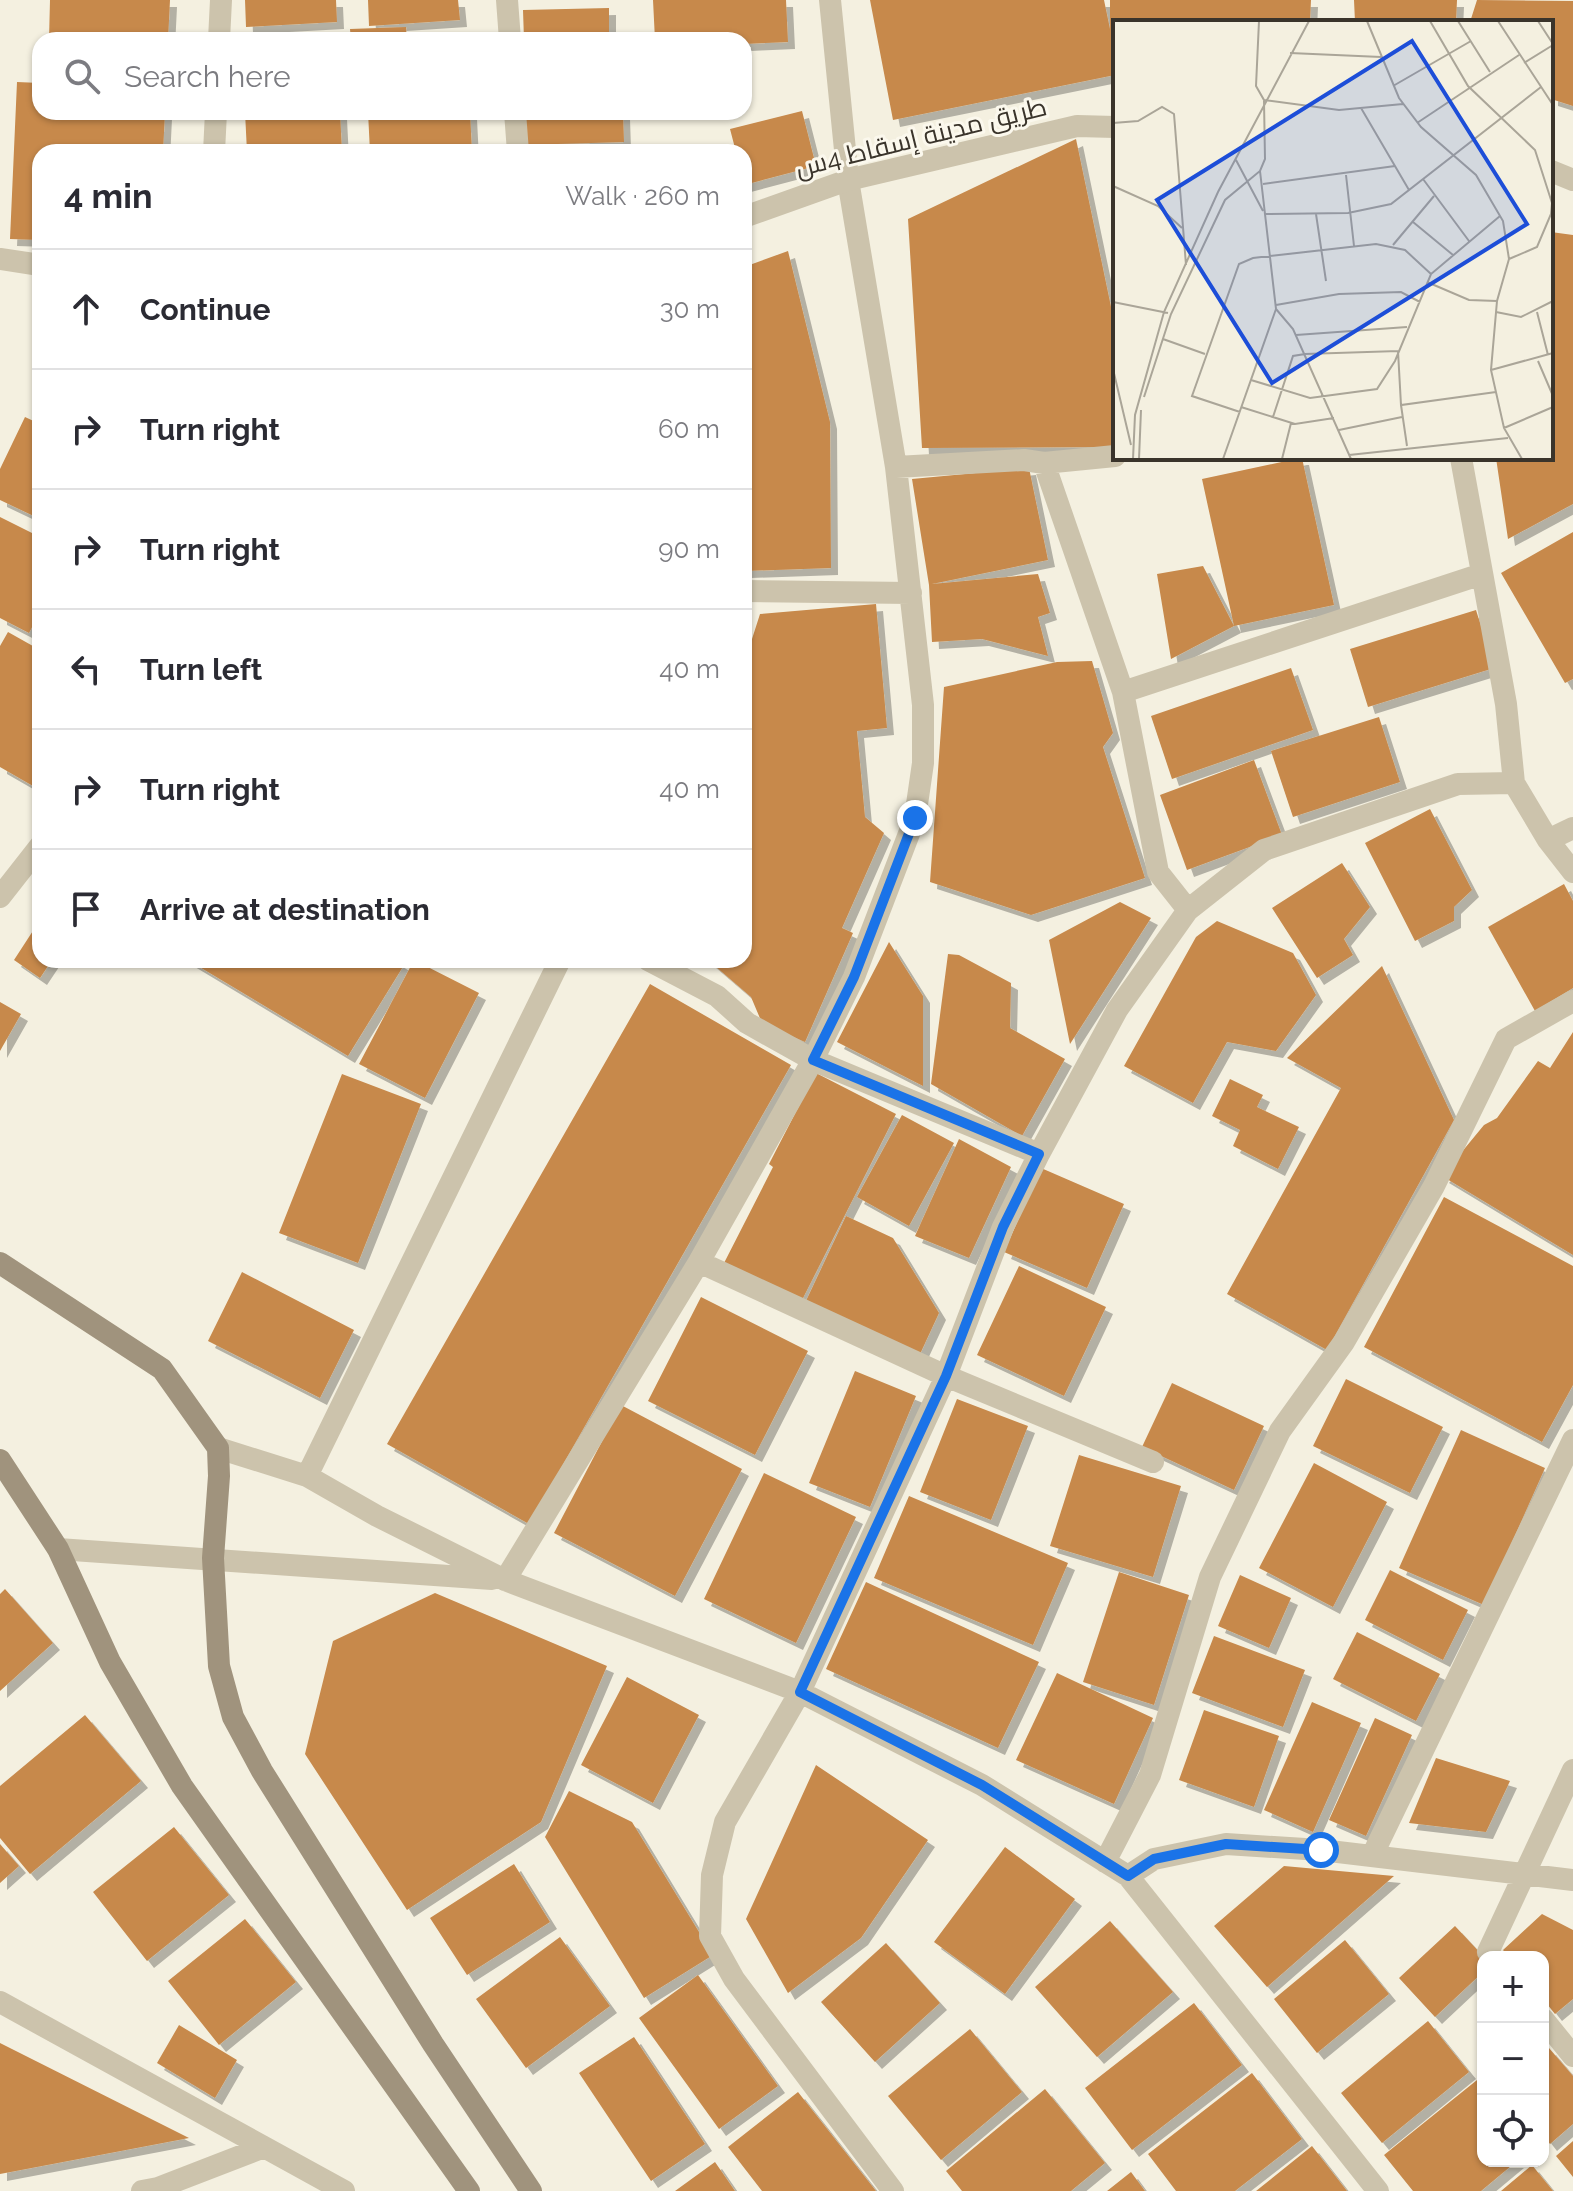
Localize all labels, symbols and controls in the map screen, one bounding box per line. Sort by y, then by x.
inset map [1113,20,1553,460]
search box [32,32,752,120]
icon: search [60,54,104,98]
text: Search here [124,59,291,94]
street label: طريق مدينة إسقاط 4س [792,91,1050,185]
text: 4 min [64,176,152,216]
text: Walk · 260 m [565,181,720,211]
icon: ahead [64,287,108,331]
text: Continue [140,292,271,327]
text: 30 m [660,294,720,324]
icon: right [64,407,108,451]
text: Turn right [140,412,280,447]
text: 60 m [658,414,720,444]
icon: right [64,527,108,571]
text: Turn right [140,532,280,567]
text: 90 m [658,534,720,564]
icon: left [64,647,108,691]
text: Turn left [140,652,262,687]
text: 40 m [659,654,720,684]
icon: right [64,767,108,811]
text: Turn right [140,772,280,807]
text: 40 m [659,774,720,804]
route end [897,800,933,836]
icon: arrive [64,887,108,931]
text: Arrive at destination [140,892,430,927]
route start [1303,1832,1339,1868]
map controls [1477,1951,1549,2167]
button: + [1477,1951,1549,2023]
button: − [1477,2023,1549,2095]
button: locate [1477,2095,1549,2167]

